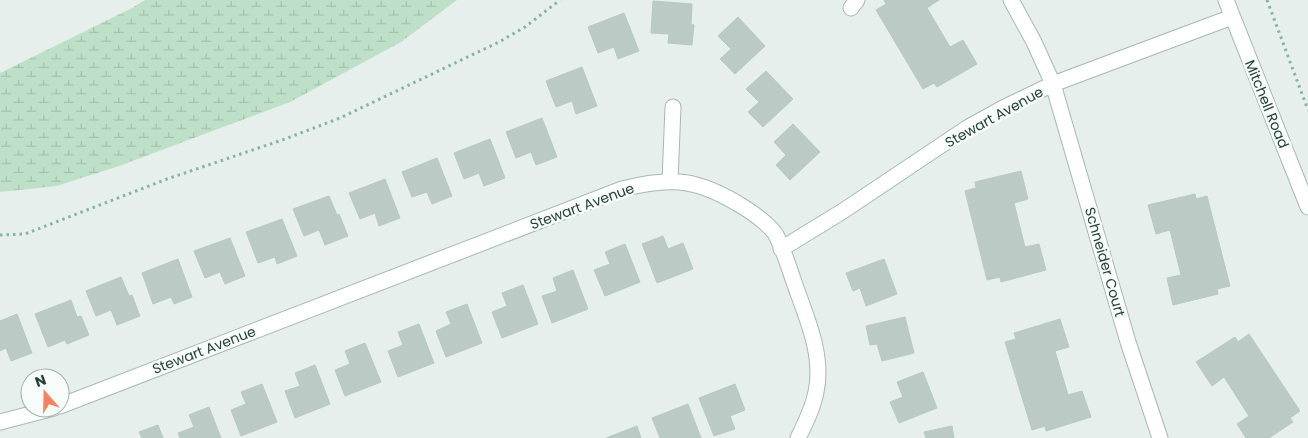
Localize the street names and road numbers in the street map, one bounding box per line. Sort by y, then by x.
street label: Mitchell Road [1240,57,1294,151]
street label: Stewart Avenue [941,82,1047,152]
street label: Stewart Avenue [527,178,637,234]
street label: Schneider Court [1080,205,1130,319]
street label: Stewart Avenue [149,321,259,379]

